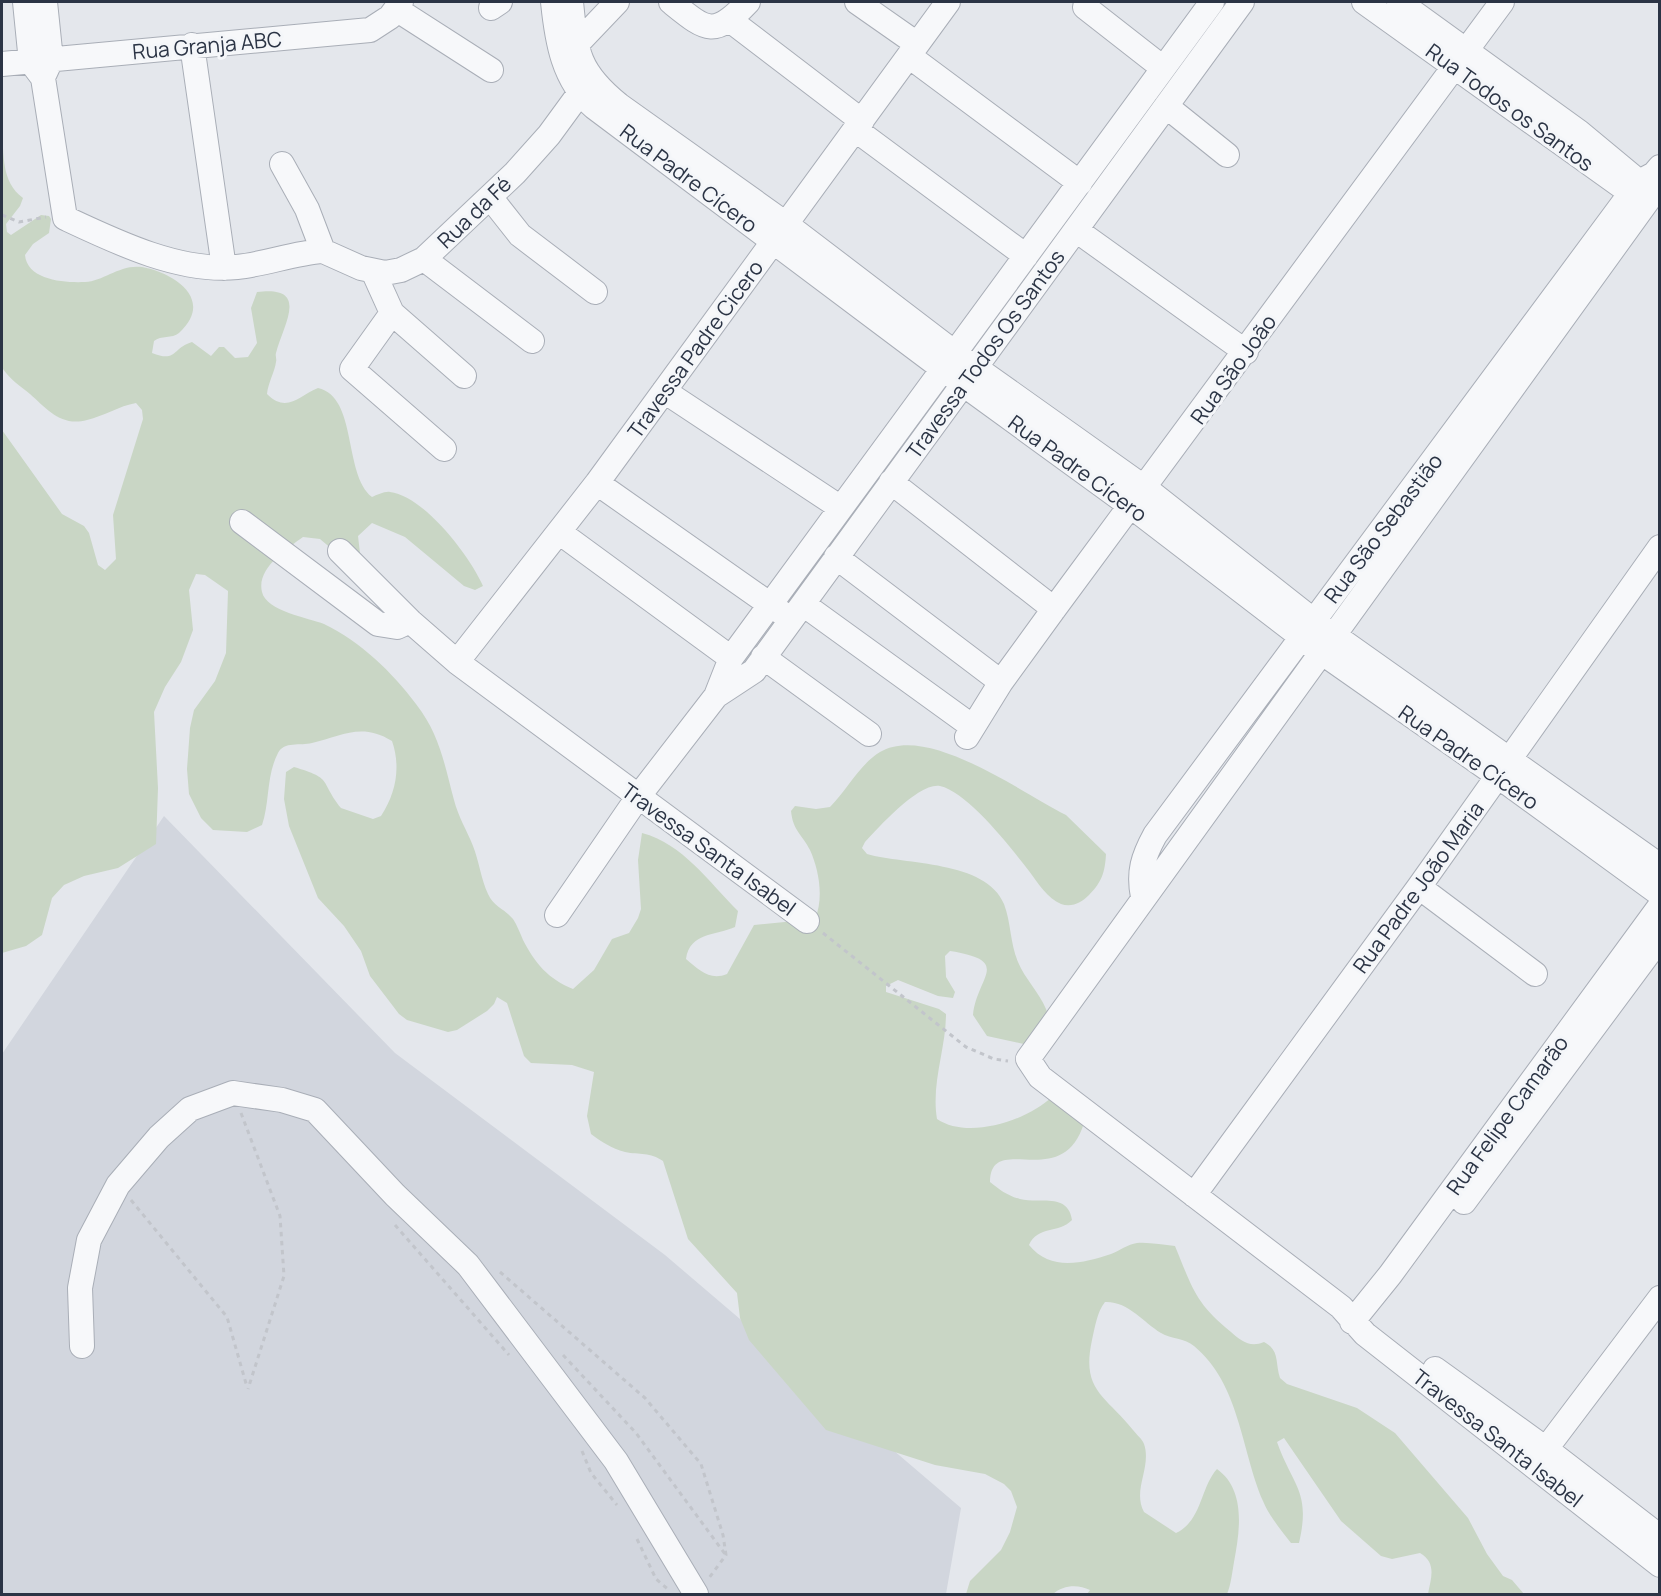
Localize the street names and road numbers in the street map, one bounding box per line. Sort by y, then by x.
street label: Rua Granja ABC [131,25,283,65]
street label: Rua Todos os Santos [1421,37,1599,177]
street label: Rua Padre Cícero [615,117,763,239]
street label: Rua da Fé [431,170,517,254]
street label: Travessa Todos Os Santos [899,244,1071,464]
street label: Travessa Padre Cicero [621,254,769,444]
street label: Rua São João [1184,309,1282,429]
street label: Rua Padre Cícero [1003,408,1153,528]
street label: Rua São Sebastião [1317,447,1449,609]
street label: Rua Padre Cícero [1393,698,1545,816]
street label: Travessa Santa Isabel [616,776,802,922]
street label: Rua Padre João Maria [1346,796,1490,978]
street label: Rua Felipe Camarão [1440,1030,1574,1200]
street label: Travessa Santa Isabel [1407,1363,1589,1513]

